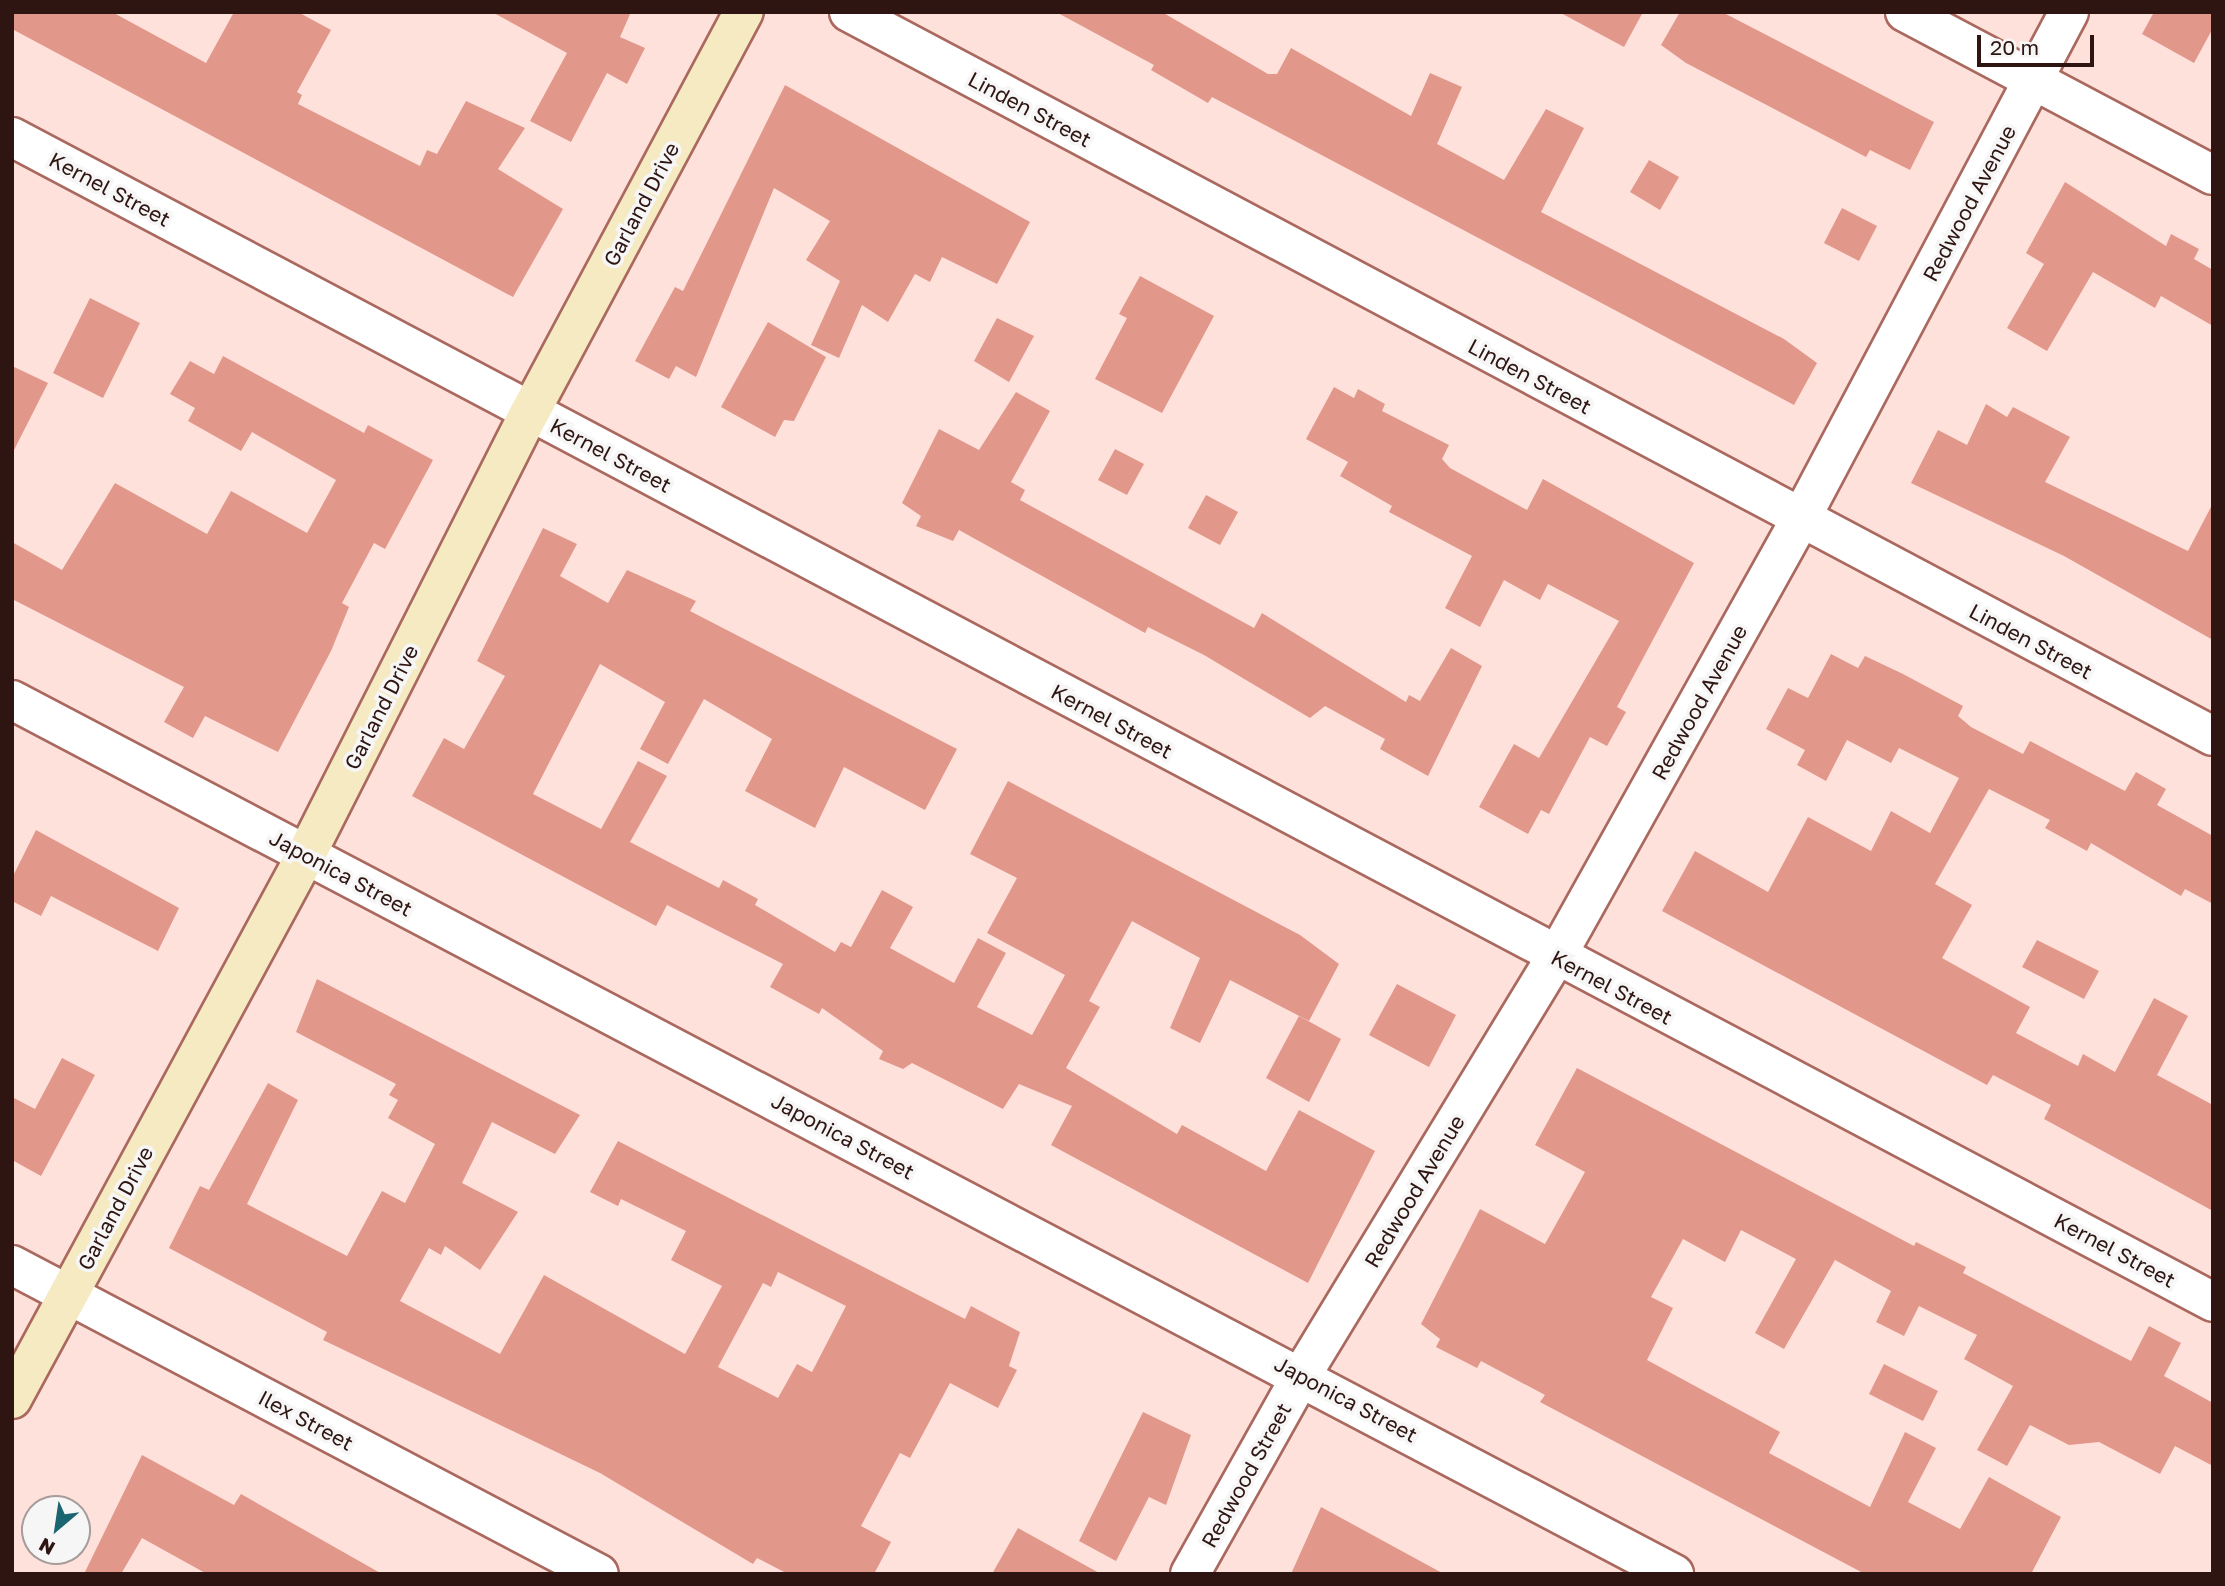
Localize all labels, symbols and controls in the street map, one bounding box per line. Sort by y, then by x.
scale bar [1980,21,2097,65]
text: 20 m [1990,34,2039,60]
street label: Linden Street [964,66,1096,152]
street label: Redwood Avenue [1917,121,2021,285]
street label: Garland Drive [598,138,684,270]
street label: Kernel Street [45,146,175,232]
street label: Linden Street [1464,333,1596,419]
street label: Kernel Street [546,412,676,498]
street label: Linden Street [1965,598,2097,684]
street label: Redwood Avenue [1646,620,1752,784]
street label: Garland Drive [339,640,423,774]
street label: Kernel Street [1047,678,1177,764]
street label: Japonica Street [265,825,417,921]
street label: Kernel Street [1547,944,1677,1030]
street label: Japonica Street [767,1088,919,1184]
street label: Redwood Avenue [1359,1110,1469,1272]
street label: Garland Drive [72,1142,158,1274]
street label: Kernel Street [2050,1207,2180,1293]
street label: Japonica Street [1270,1351,1422,1447]
street label: Ilex Street [254,1385,358,1455]
street label: Redwood Street [1196,1398,1296,1552]
north arrow [21,1495,91,1565]
text: N [35,1533,58,1561]

